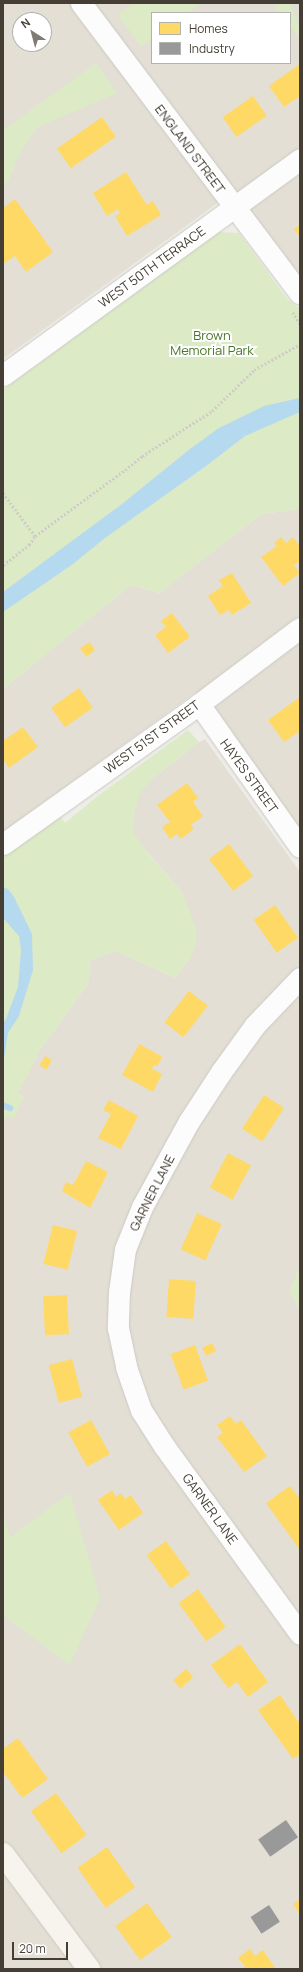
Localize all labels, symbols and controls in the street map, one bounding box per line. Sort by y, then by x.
north arrow [12,12,52,52]
legend [151,12,291,64]
text: N [18,14,33,31]
text: Homes [189,20,228,37]
text: Industry [189,40,235,57]
street label: ENGLAND STREET [152,102,228,196]
street label: WEST 50TH TERRACE [95,223,209,311]
park label: Brown Memorial Park [170,328,254,359]
street label: WEST 51ST STREET [101,697,203,777]
street label: HAYES STREET [217,736,281,816]
street label: GARNER LANE [126,1152,178,1234]
street label: GARNER LANE [179,1471,241,1547]
scale bar [14,1934,70,1960]
text: 20 m [19,1940,46,1957]

